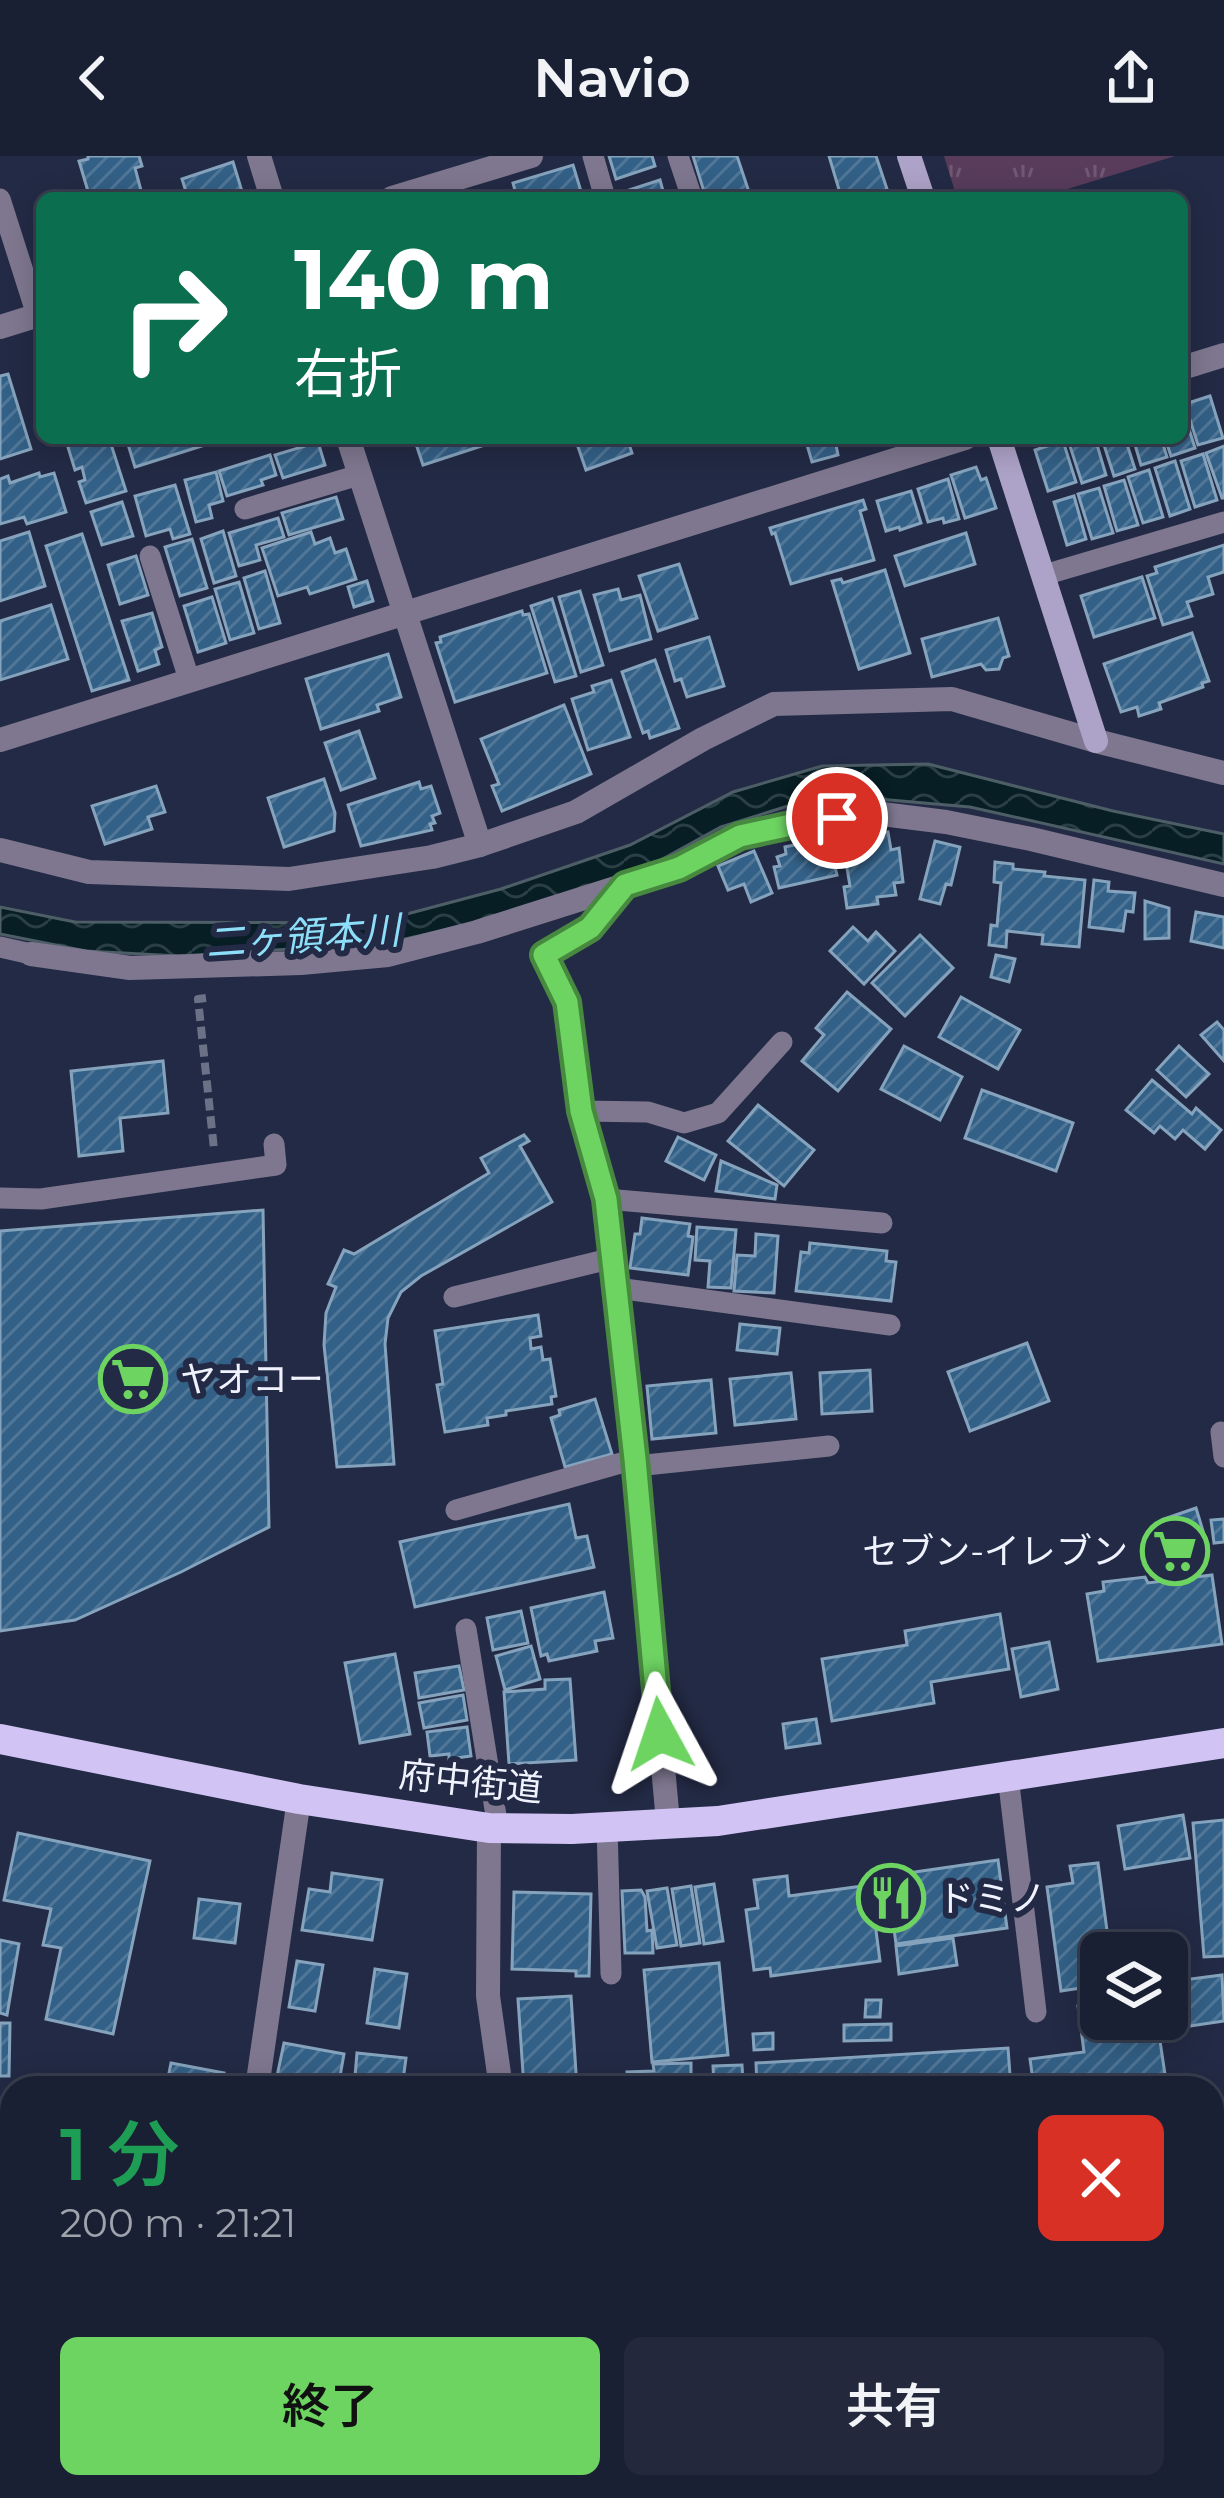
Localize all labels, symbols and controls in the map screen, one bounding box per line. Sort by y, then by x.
icon: back [60,45,126,111]
text: Navio [533,45,691,111]
icon: share [1098,45,1164,111]
text: 140 m [294,228,554,330]
icon: right [96,240,252,396]
text: 右折 [294,341,402,407]
pin [786,767,888,869]
icon: arrive [804,785,870,851]
water label: 二ヶ領本川 [204,905,406,967]
supermarket icon: ヤオコー [98,1344,168,1414]
place label: ヤオコー [180,1357,324,1401]
supermarket icon: セブン-イレブン [1140,1516,1210,1586]
place label: セブン-イレブン [862,1529,1128,1573]
position arrow [597,1671,723,1797]
street label: 府中街道 [397,1752,545,1810]
restaurant icon: ドミノ [856,1863,926,1933]
place label: ドミノ [938,1876,1046,1920]
map controls [1080,1932,1188,2040]
button: layers [1080,1932,1188,2040]
text: 1 分 [60,2110,179,2198]
button: close [1038,2115,1164,2241]
text: 200 m · 21:21 [60,2199,296,2247]
button: 終了 [60,2337,600,2475]
button: 共有 [624,2337,1164,2475]

